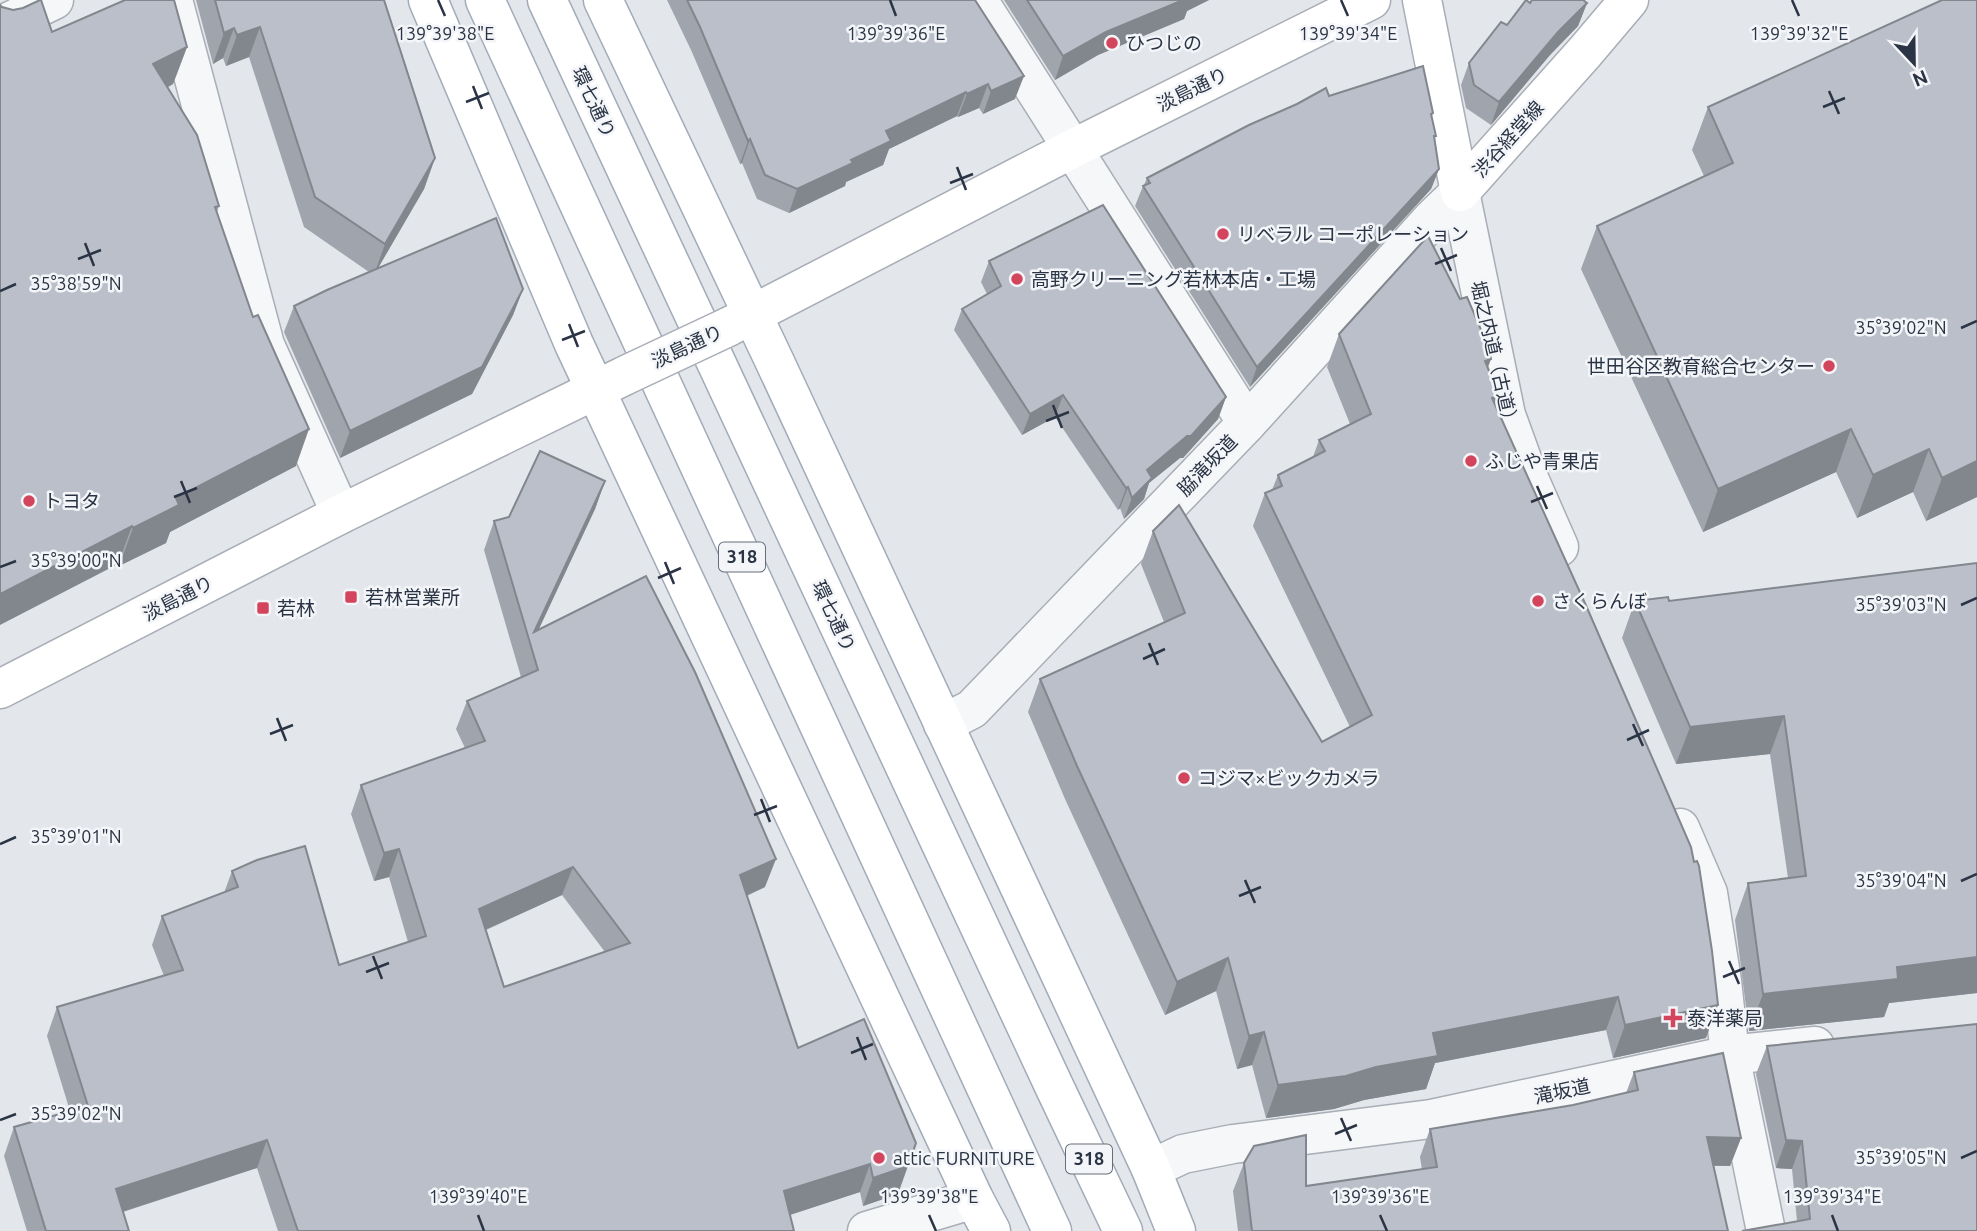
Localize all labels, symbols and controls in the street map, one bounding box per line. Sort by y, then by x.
text: 139°39'38"E [396,23,494,43]
text: 139°39'36"E [847,23,945,43]
text: 139°39'34"E [1299,23,1397,43]
text: 139°39'32"E [1750,23,1848,43]
north arrow [1879,28,1949,98]
place label: ひつじの [1126,32,1202,54]
marker: ひつじの [1104,35,1120,51]
street label: 淡島通り [1153,62,1231,116]
street label: 環七通り [568,63,620,141]
text: N [1910,66,1931,92]
street label: 渋谷経堂線 [1468,96,1548,182]
place label: リベラル コーポレーション [1237,223,1469,245]
marker: リベラル コーポレーション [1215,226,1231,242]
place label: 高野クリーニング若林本店・工場 [1031,268,1316,290]
marker: 高野クリーニング若林本店・工場 [1009,271,1025,287]
text: 35°38'59"N [30,273,122,293]
street label: 堀之内道（古道） [1467,278,1523,432]
text: 35°39'02"N [1855,317,1947,337]
street label: 淡島通り [648,320,726,372]
place label: 世田谷区教育総合センター [1587,355,1815,377]
marker: 世田谷区教育総合センター [1821,358,1837,374]
street label: 脇滝坂道 [1173,430,1241,500]
place label: ふじや青果店 [1485,450,1599,472]
marker: ふじや青果店 [1463,453,1479,469]
place label: トヨタ [43,490,100,512]
marker: トヨタ [21,493,37,509]
road number: 318 [719,542,765,572]
text: 35°39'00"N [30,550,122,570]
street label: 淡島通り [139,571,217,625]
street label: 環七通り [808,577,860,655]
place label: 若林営業所 [365,586,460,608]
marker: 若林営業所 [343,589,359,605]
place label: さくらんぼ [1552,590,1647,612]
marker: さくらんぼ [1530,593,1546,609]
text: 35°39'03"N [1855,594,1947,614]
place label: 若林 [277,597,315,619]
marker: 若林 [255,600,271,616]
place label: コジマ×ビックカメラ [1198,767,1380,789]
marker: コジマ×ビックカメラ [1176,770,1192,786]
text: 35°39'01"N [30,826,122,846]
text: 35°39'04"N [1855,870,1947,890]
place label: 泰洋薬局 [1687,1007,1763,1029]
marker: 泰洋薬局 [1665,1010,1681,1026]
street label: 滝坂道 [1532,1074,1592,1108]
text: 35°39'02"N [30,1103,122,1123]
road number: 318 [1066,1144,1112,1174]
place label: attic FURNITURE [893,1147,1035,1169]
text: 35°39'05"N [1855,1147,1947,1167]
marker: attic FURNITURE [871,1150,887,1166]
text: 139°39'40"E [429,1186,527,1206]
text: 139°39'38"E [880,1186,978,1206]
text: 139°39'36"E [1331,1186,1429,1206]
text: 139°39'34"E [1783,1186,1881,1206]

